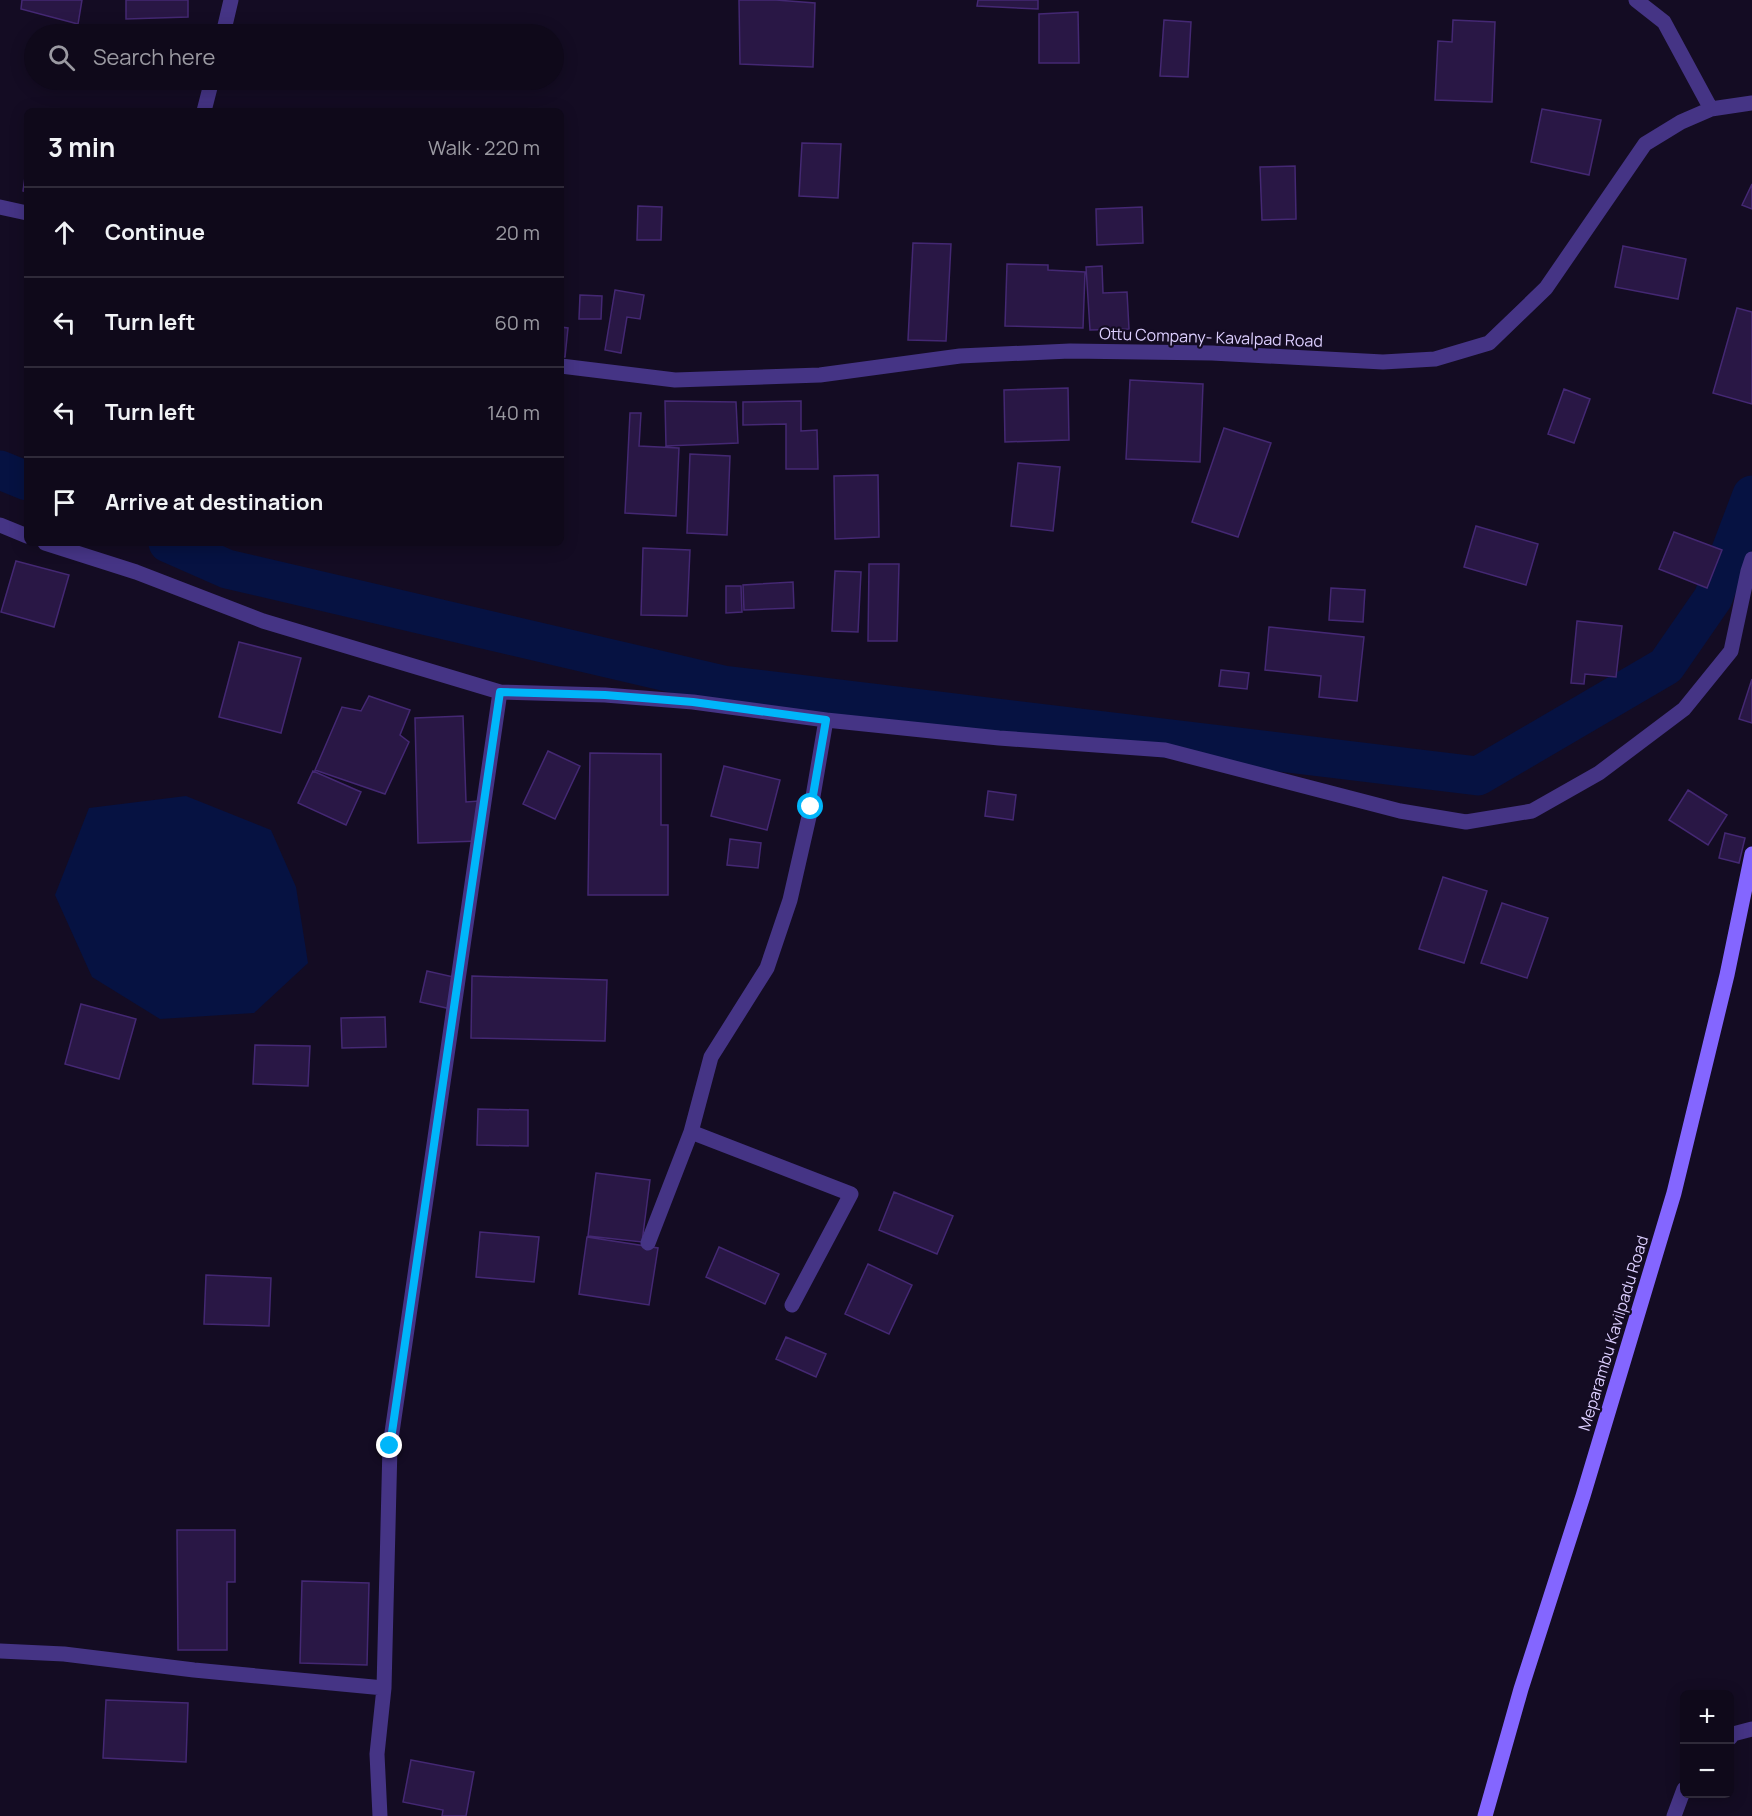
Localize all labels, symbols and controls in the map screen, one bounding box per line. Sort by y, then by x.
search box [24,24,564,90]
icon: search [45,41,78,74]
text: Search here [93,42,215,72]
text: 3 min [48,129,115,165]
text: Walk · 220 m [428,134,540,161]
icon: ahead [48,216,81,249]
text: Continue [105,217,205,247]
text: 20 m [495,219,540,246]
icon: left [48,306,81,339]
text: Turn left [105,307,195,337]
text: 60 m [494,309,540,336]
street label: Ottu Company- Kavalpad Road [1099,322,1323,352]
icon: left [48,396,81,429]
text: Turn left [105,397,195,427]
text: 140 m [487,399,540,426]
icon: arrive [48,486,81,519]
text: Arrive at destination [105,487,323,517]
route start [797,793,823,819]
street label: Meparambu Kavilpadu Road [1573,1233,1653,1433]
route end [376,1432,402,1458]
map controls [1680,1690,1734,1798]
button: + [1680,1690,1734,1744]
button: − [1680,1744,1734,1798]

